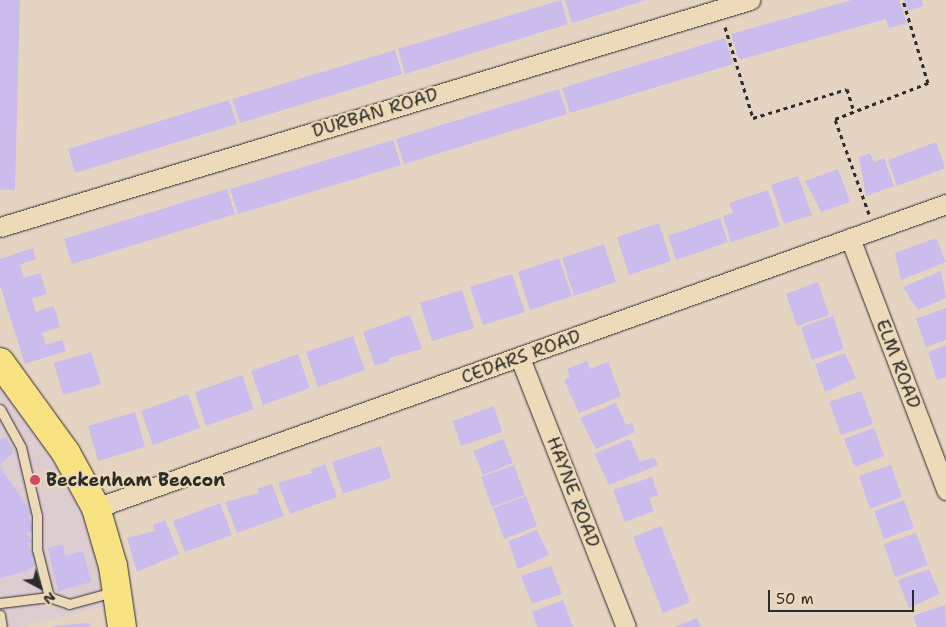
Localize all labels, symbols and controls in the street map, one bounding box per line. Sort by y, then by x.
street label: DURBAN ROAD [310,84,440,142]
street label: ELM ROAD [871,316,925,412]
street label: CEDARS ROAD [458,325,584,389]
street label: HAYNE ROAD [542,434,604,550]
place label: Beckenham Beacon [46,469,225,491]
marker: Beckenham Beacon [28,473,42,487]
north arrow [15,562,65,612]
scale bar [771,580,917,612]
text: N [40,588,60,609]
text: 50 m [776,589,814,609]

